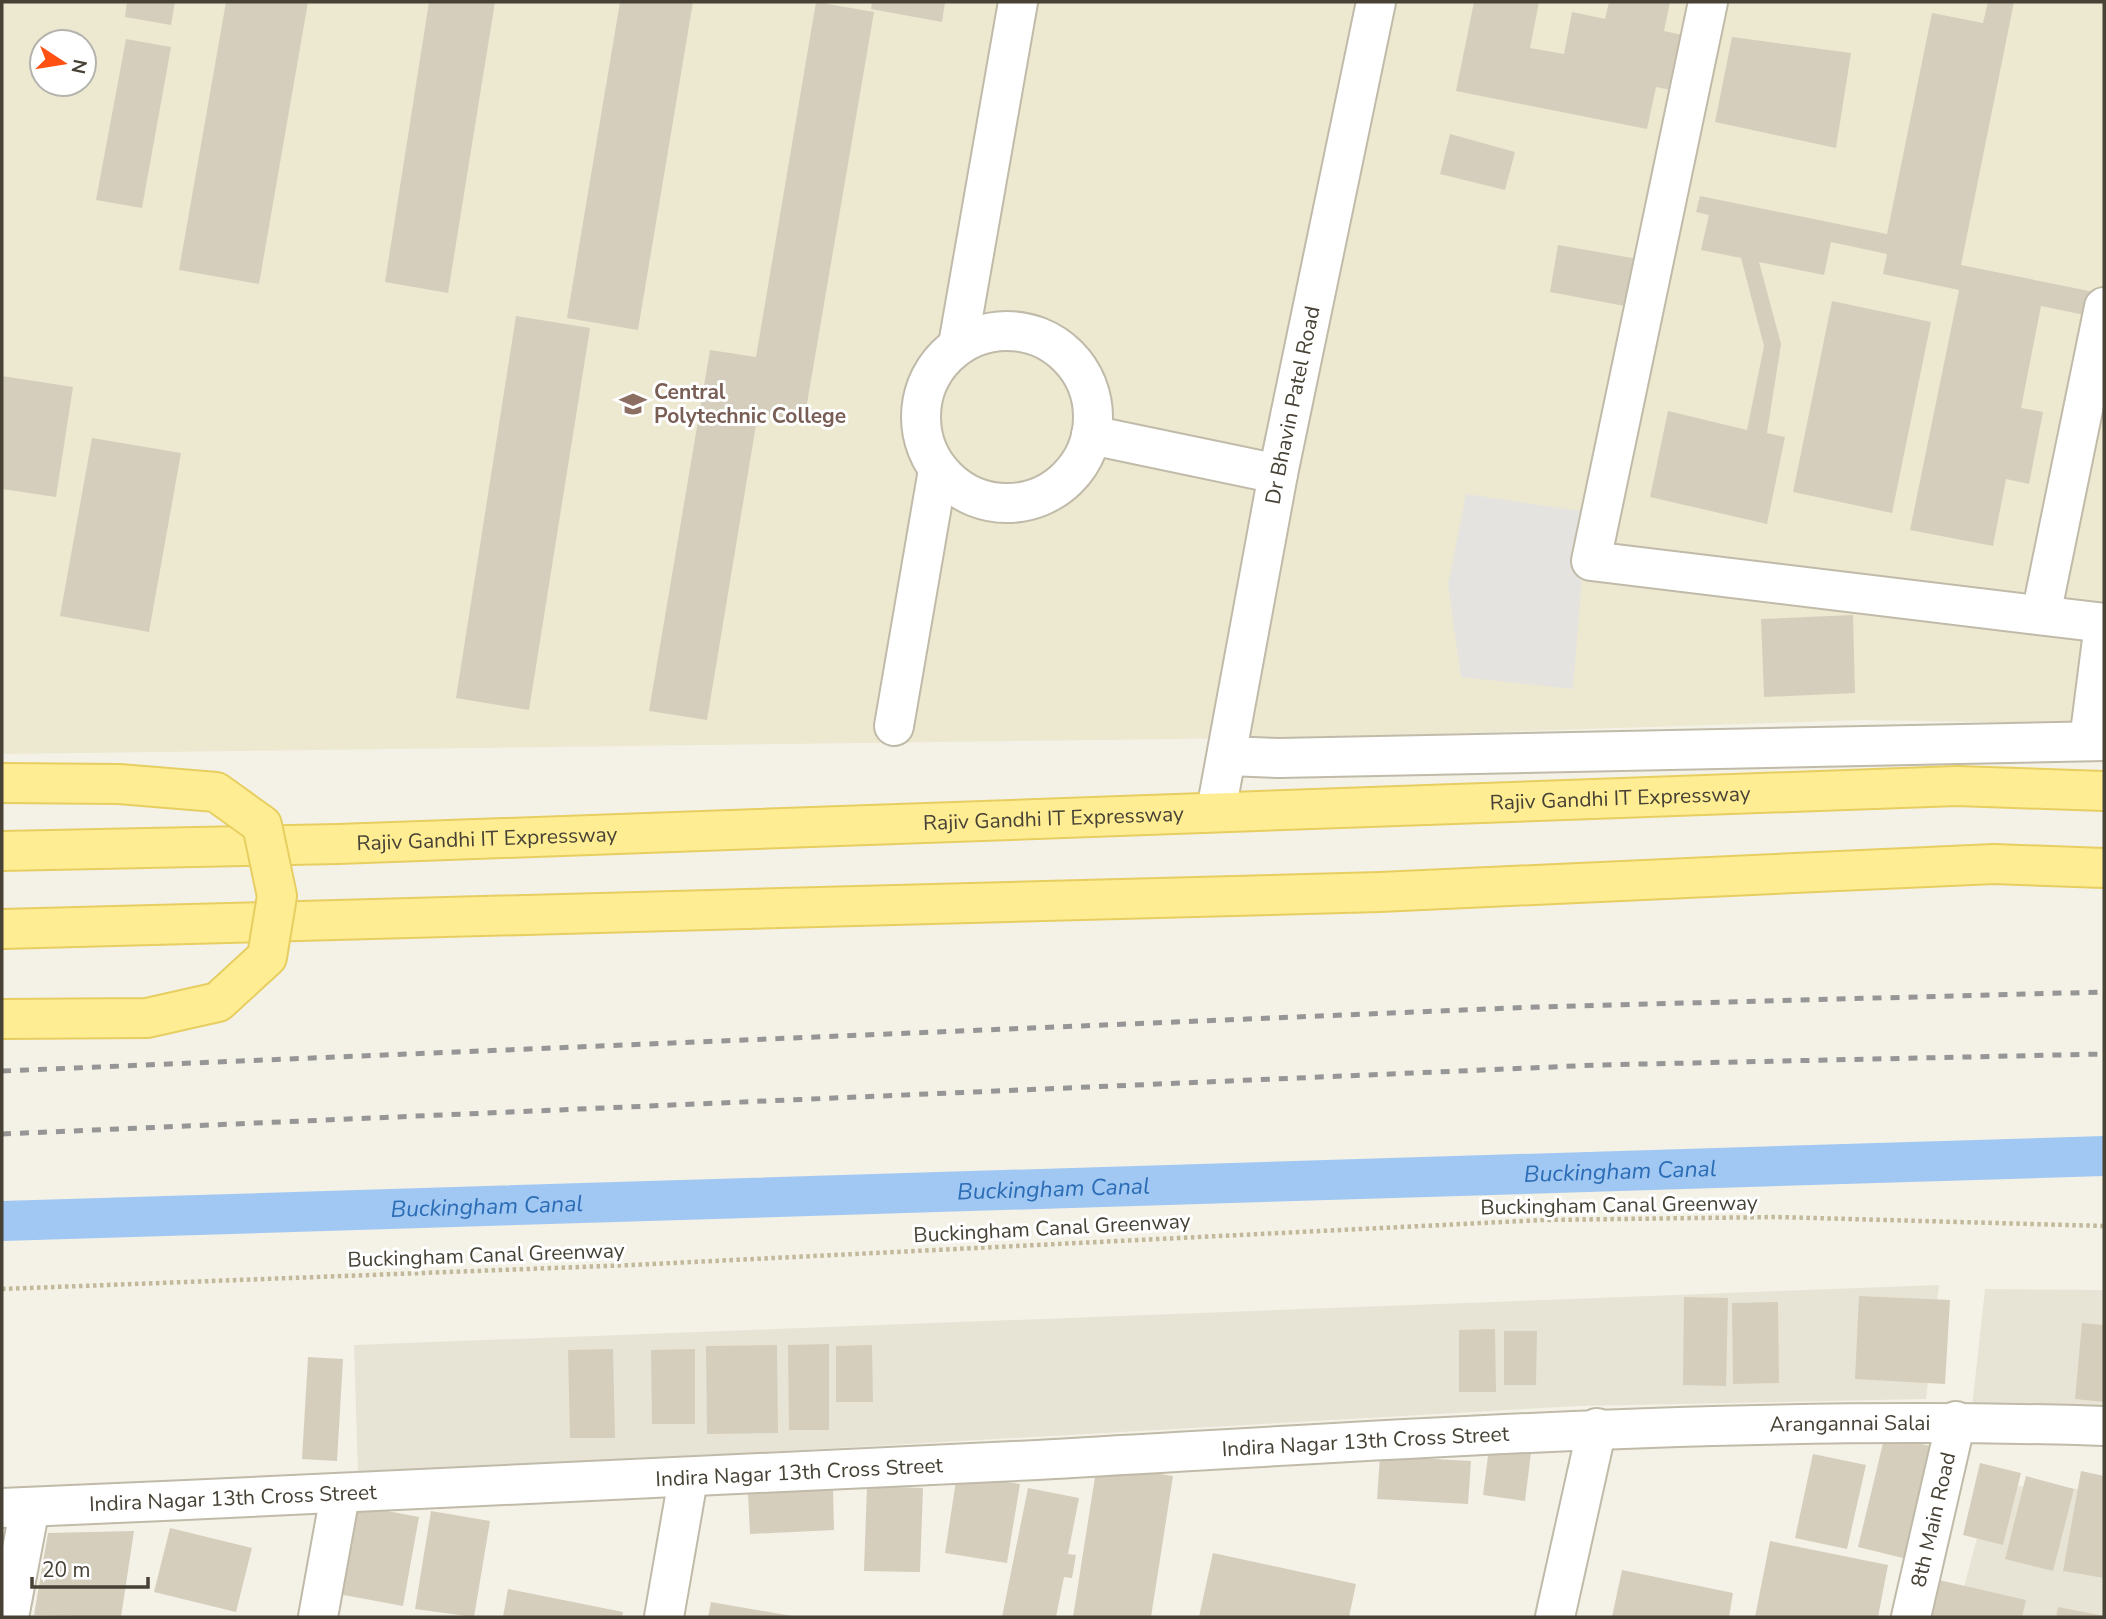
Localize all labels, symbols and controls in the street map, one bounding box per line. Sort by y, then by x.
north arrow [28,28,98,98]
text: N [64,57,93,76]
street label: Dr Bhavin Patel Road [1259,304,1327,507]
place label: Central Polytechnic College [654,378,846,430]
school or university icon: Central Polytechnic College [618,389,648,419]
street label: Rajiv Gandhi IT Expressway [1489,779,1751,817]
street label: Rajiv Gandhi IT Expressway [923,800,1185,837]
street label: Rajiv Gandhi IT Expressway [356,820,618,857]
water label: Buckingham Canal [1523,1153,1717,1190]
water label: Buckingham Canal [957,1171,1150,1207]
water label: Buckingham Canal [390,1188,584,1225]
street label: Buckingham Canal Greenway [1480,1189,1758,1221]
street label: Buckingham Canal Greenway [913,1207,1191,1249]
street label: Buckingham Canal Greenway [347,1236,625,1274]
street label: Arangannai Salai [1769,1409,1930,1439]
street label: Indira Nagar 13th Cross Street [1221,1420,1510,1463]
street label: 8th Main Road [1904,1449,1962,1590]
street label: Indira Nagar 13th Cross Street [655,1451,944,1493]
street label: Indira Nagar 13th Cross Street [89,1478,378,1518]
scale bar [32,1546,147,1590]
text: 20 m [42,1556,91,1584]

